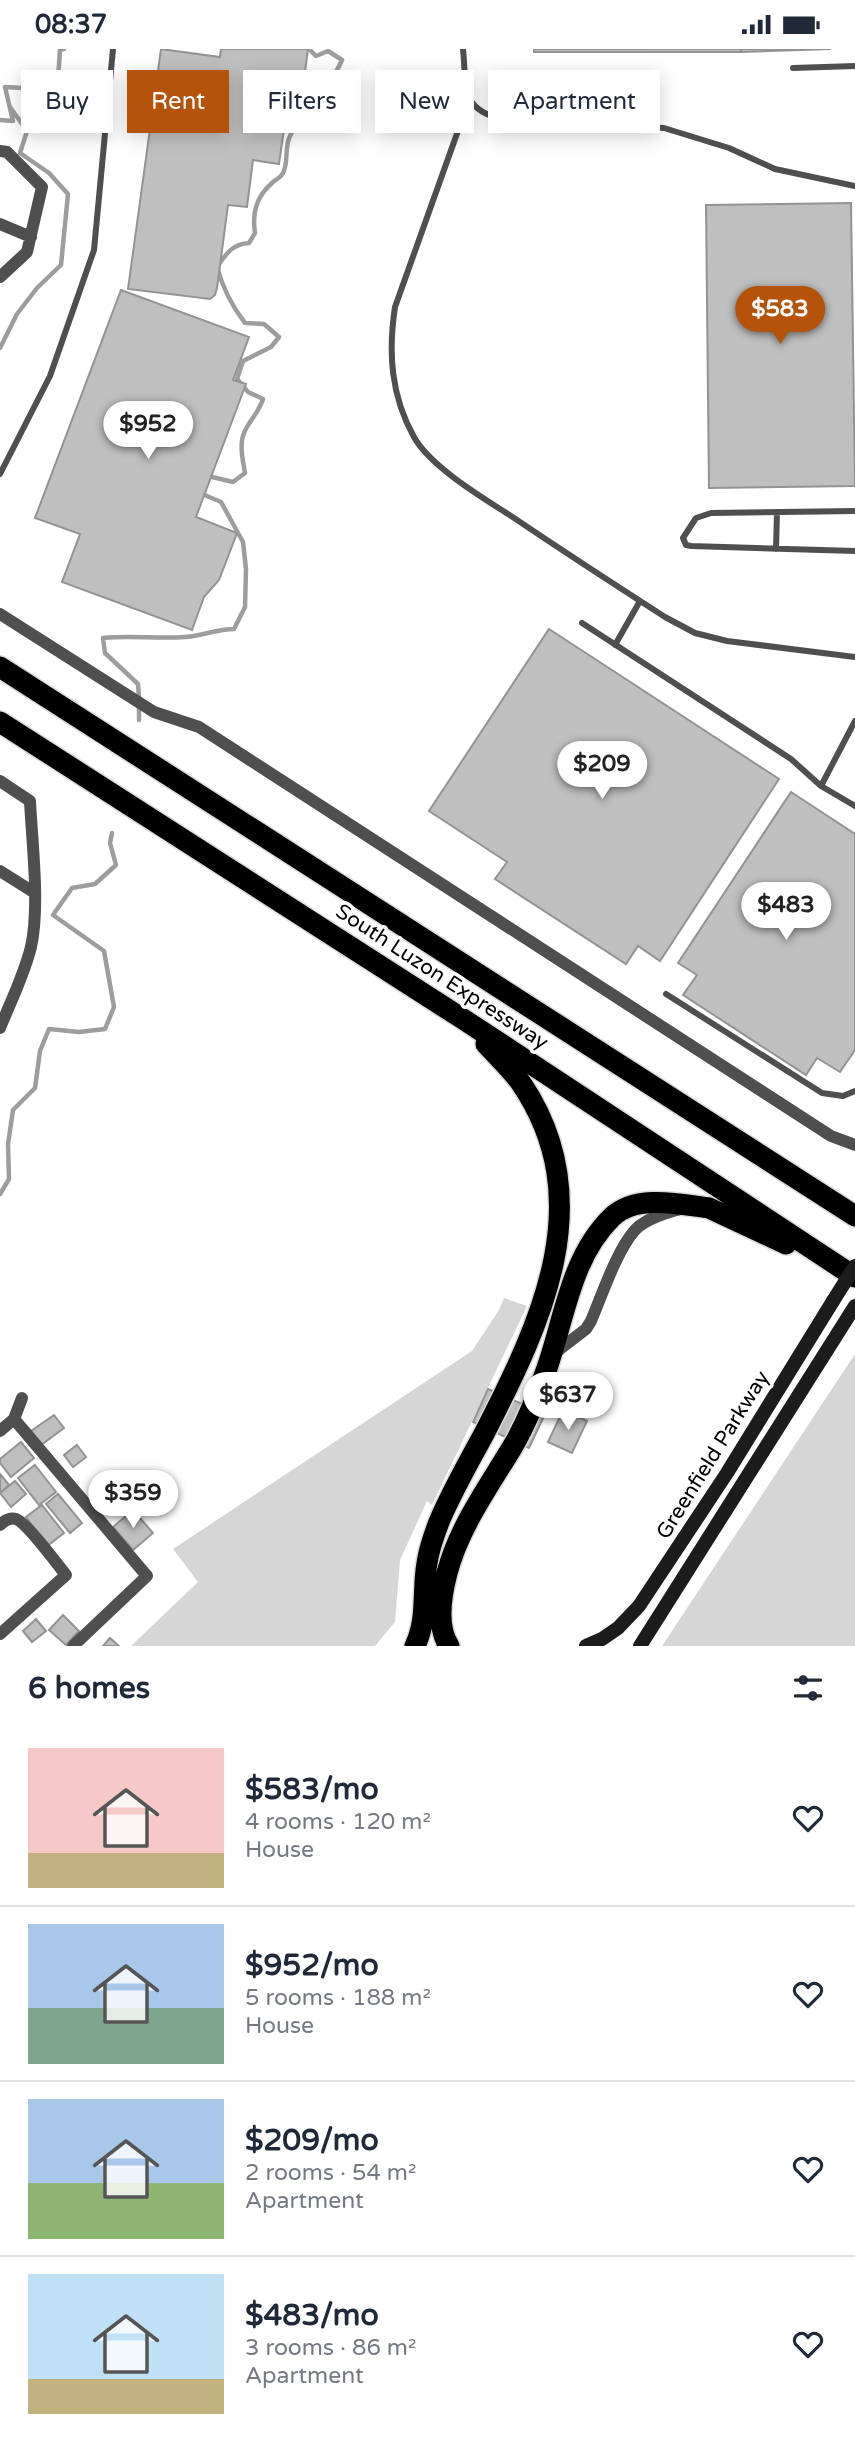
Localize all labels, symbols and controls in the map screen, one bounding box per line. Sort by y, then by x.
text: 08:37 [35,9,107,40]
chip: Buy [21,70,113,133]
chip: Rent [127,70,229,133]
chip: Filters [243,70,361,133]
chip: New [375,70,474,133]
chip: Apartment [488,70,660,133]
pin: $583 [739,287,821,346]
text: $583 [751,295,809,323]
pin: $952 [107,401,189,461]
text: $952 [119,410,177,438]
pin: $209 [561,741,643,801]
text: $209 [573,750,631,778]
pin: $483 [745,883,827,942]
text: $483 [757,891,815,919]
street label: South Luzon Expressway [331,899,553,1055]
street label: Greenfield Parkway [651,1366,775,1544]
pin: $637 [527,1373,609,1432]
text: $637 [539,1381,597,1409]
pin: $359 [92,1471,174,1530]
text: $359 [104,1479,162,1507]
icon: filters [789,1669,827,1707]
text: 6 homes [28,1670,150,1707]
text: $583/mo [245,1771,379,1808]
icon: home [84,1776,168,1860]
icon: heart [789,1799,827,1837]
text: 4 rooms · 120 m² [245,1808,431,1836]
text: House [245,1836,314,1864]
text: $952/mo [245,1947,379,1984]
icon: home [84,1952,168,2036]
icon: heart [789,1975,827,2013]
text: 5 rooms · 188 m² [245,1984,431,2012]
text: House [245,2012,314,2040]
text: $209/mo [245,2122,379,2159]
icon: home [84,2127,168,2211]
icon: heart [789,2150,827,2188]
text: 2 rooms · 54 m² [245,2159,416,2187]
text: Apartment [245,2187,364,2215]
text: $483/mo [245,2297,379,2334]
icon: home [84,2302,168,2386]
icon: heart [789,2325,827,2363]
text: 3 rooms · 86 m² [245,2334,416,2362]
text: Apartment [245,2362,364,2390]

